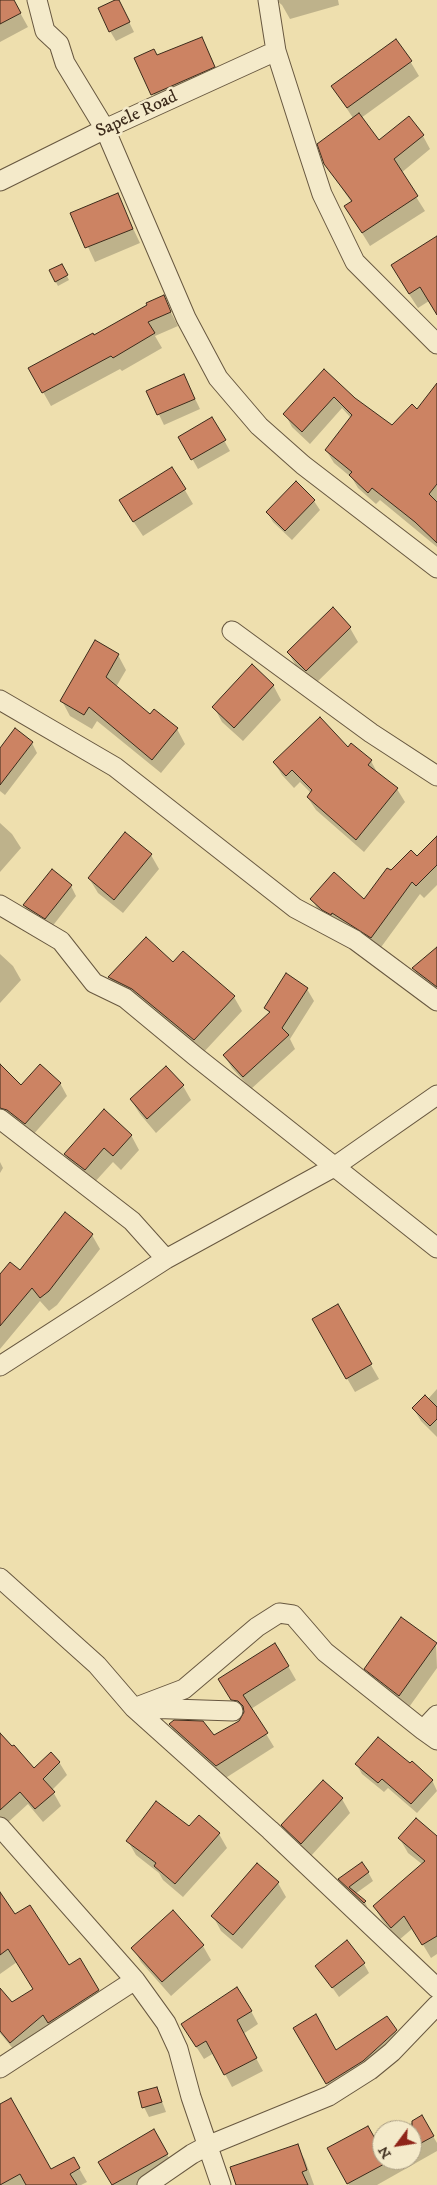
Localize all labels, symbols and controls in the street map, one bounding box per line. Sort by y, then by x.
street label: Sapele Road [93,87,181,143]
north arrow [372,2120,422,2170]
text: N [374,2143,396,2162]

